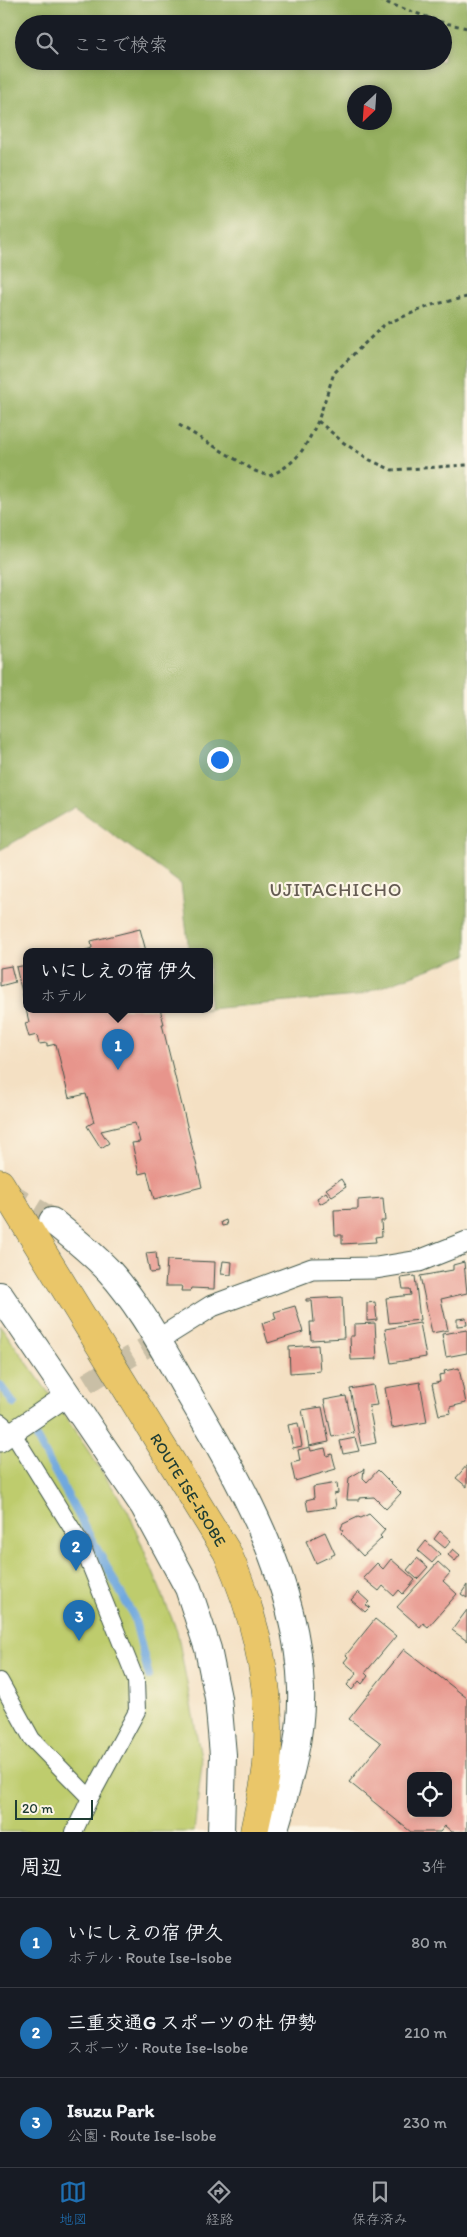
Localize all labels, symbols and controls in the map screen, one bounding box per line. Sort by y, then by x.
search box [15,15,452,70]
icon: search [33,29,61,57]
text: ここで検索 [73,33,168,56]
north arrow [347,85,392,130]
your location [207,747,233,773]
district label: UJITACHICHO [269,878,403,901]
popup [23,948,213,1013]
text: いにしえの宿 伊久 [40,959,196,982]
text: ホテル [40,986,87,1005]
pin: 1 [102,1029,134,1070]
street label: ROUTE ISE-ISOBE [147,1430,231,1550]
pin: 2 [60,1530,92,1571]
pin: 3 [63,1600,95,1641]
map controls [407,1772,452,1817]
button: locate [407,1772,452,1817]
scale bar [15,1797,92,1820]
text: 20 m [22,1800,53,1817]
text: 周辺 [20,1854,62,1879]
text: 3件 [422,1857,447,1876]
text: いにしえの宿 伊久 [67,1921,223,1944]
text: 1 [32,1933,40,1952]
text: 80 m [411,1933,447,1952]
text: ホテル · Route Ise-Isobe [67,1948,232,1967]
text: 三重交通G スポーツの杜 伊勢 [67,2011,316,2034]
text: 2 [32,2023,40,2042]
text: 210 m [404,2023,447,2042]
text: スポーツ · Route Ise-Isobe [67,2038,248,2057]
text: Isuzu Park [67,2099,154,2122]
text: 3 [32,2113,40,2132]
text: 230 m [403,2113,447,2132]
text: 公園 · Route Ise-Isobe [67,2126,217,2145]
tab: 地図 [59,2178,87,2228]
tab: 経路 [205,2178,233,2228]
tab: 保存済み [352,2178,408,2228]

